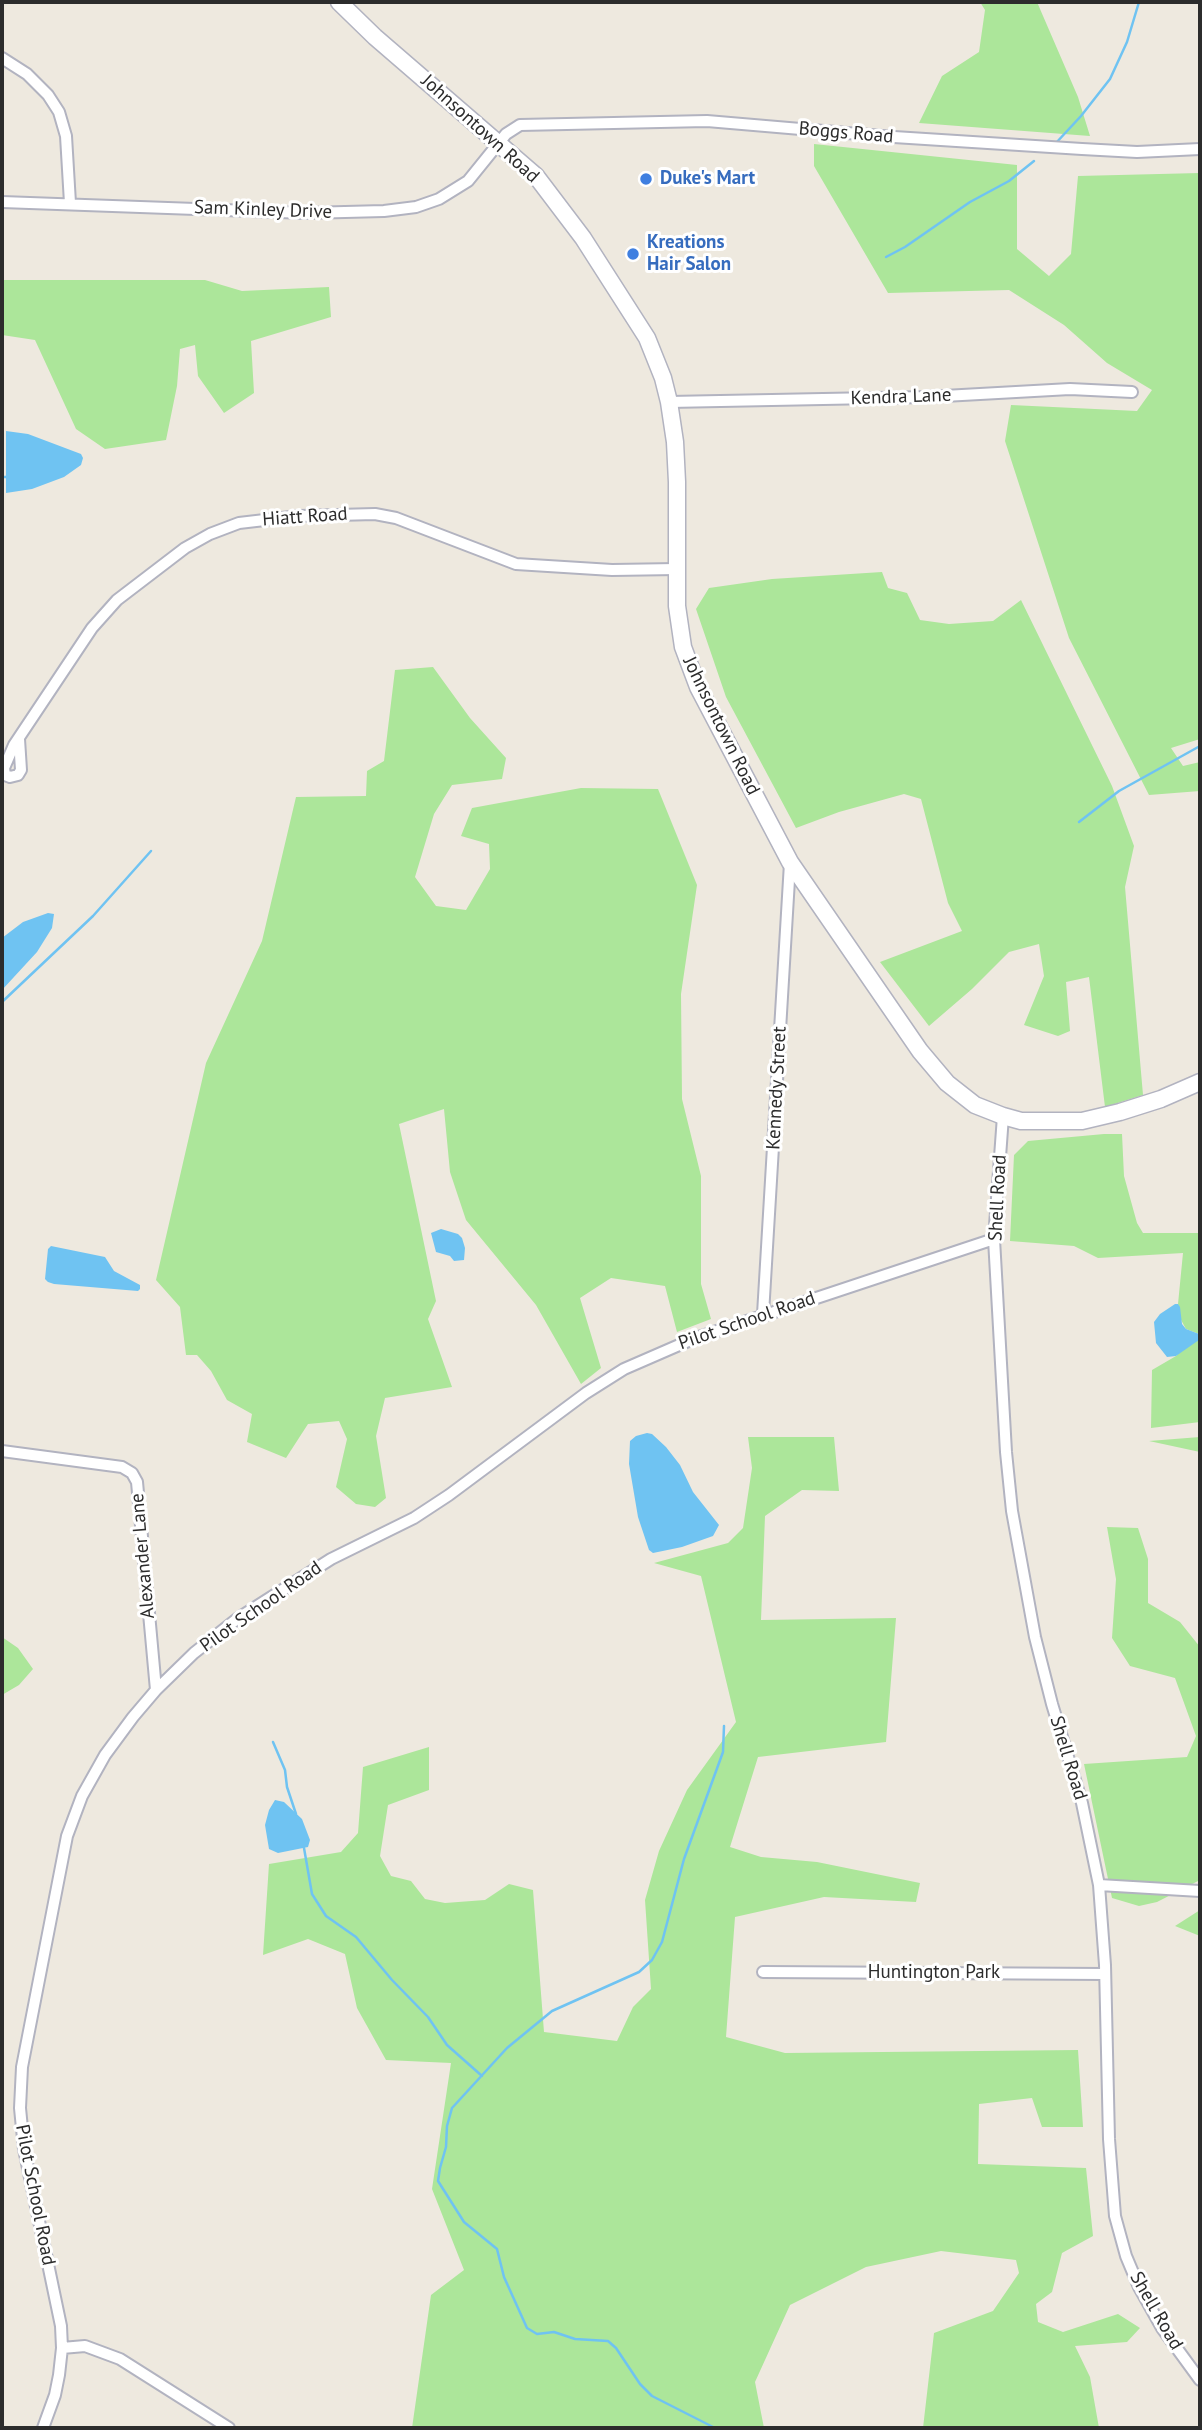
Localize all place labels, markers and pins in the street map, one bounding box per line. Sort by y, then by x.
place label: Duke's Mart [660,168,755,190]
marker: Duke's Mart [638,171,654,187]
place label: Kreations Hair Salon [647,232,731,276]
marker: Kreations Hair Salon [625,246,641,262]

